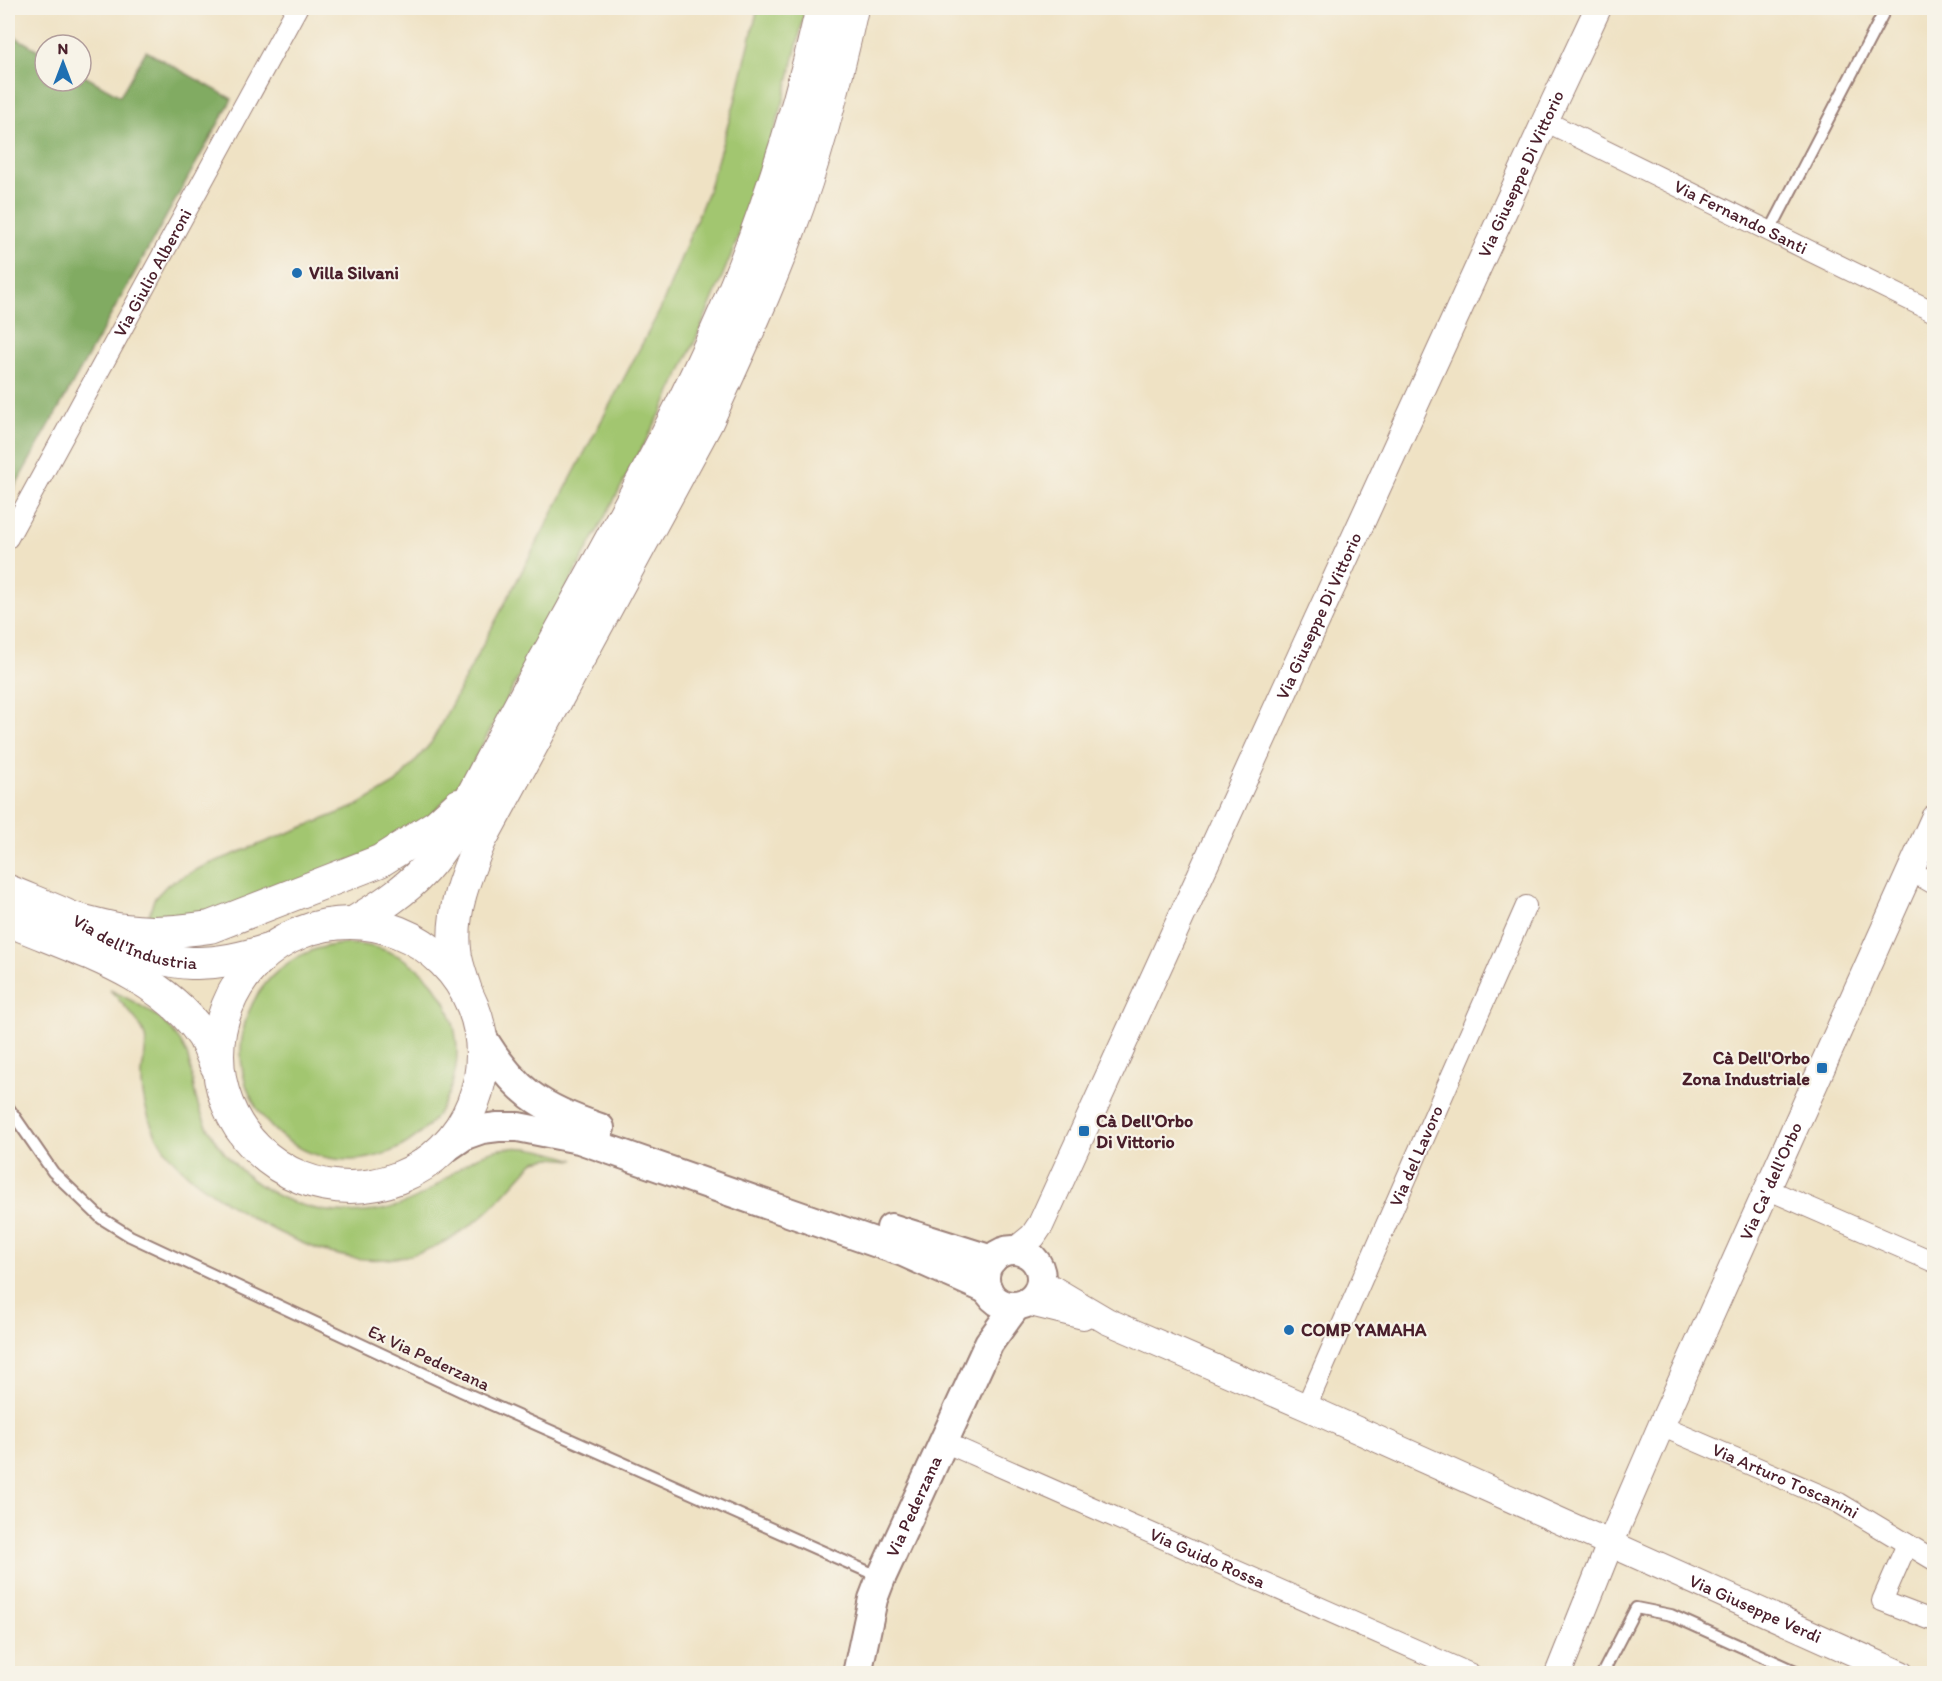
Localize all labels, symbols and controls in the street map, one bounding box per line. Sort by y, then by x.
north arrow [33,33,93,93]
text: N [58,39,68,58]
street label: Via Giuseppe Di Vittorio [1473,87,1569,261]
street label: Via Fernando Santi [1670,175,1811,259]
street label: Via Giulio Alberoni [109,205,197,341]
place label: Villa Silvani [309,262,399,284]
marker: Villa Silvani [290,266,304,280]
street label: Via Giuseppe Di Vittorio [1271,529,1367,703]
street label: Via dell'Industria [69,909,198,974]
place label: Cà Dell'Orbo Zona Industriale [1682,1047,1810,1090]
marker: Cà Dell'Orbo Zona Industriale [1815,1061,1829,1075]
street label: Via del Lavoro [1384,1102,1448,1210]
place label: Cà Dell'Orbo Di Vittorio [1096,1110,1193,1153]
street label: Via Ca' dell'Orbo [1735,1119,1807,1244]
marker: Cà Dell'Orbo Di Vittorio [1077,1124,1091,1138]
place label: COMP YAMAHA [1301,1319,1427,1341]
street label: Ex Via Pederzana [365,1320,494,1396]
marker: COMP YAMAHA [1282,1323,1296,1337]
street label: Via Arturo Toscanini [1709,1438,1863,1523]
street label: Via Pederzana [881,1452,947,1561]
street label: Via Guido Rossa [1146,1523,1269,1593]
street label: Via Giuseppe Verdi [1686,1569,1825,1648]

